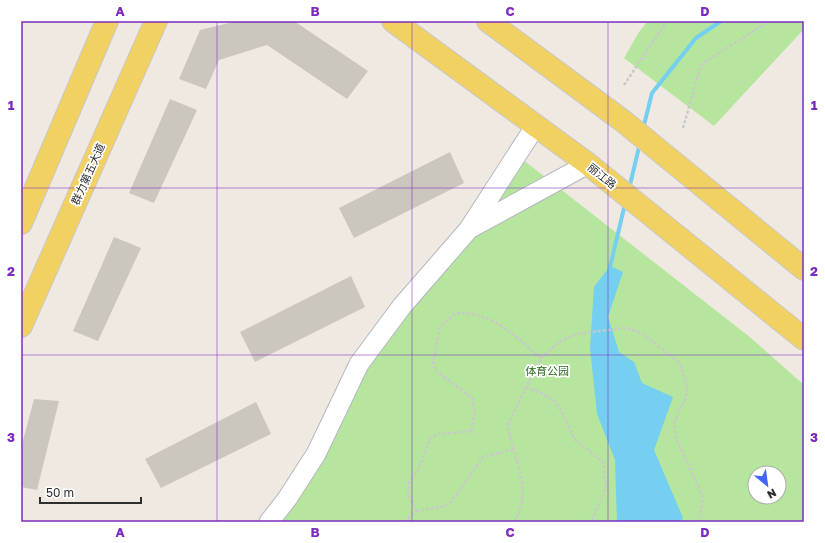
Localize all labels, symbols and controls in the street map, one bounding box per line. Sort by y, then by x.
text: A [115,3,125,19]
text: B [310,3,320,19]
text: C [505,3,515,19]
text: D [700,3,710,19]
text: 1 [8,97,15,113]
text: 1 [811,97,818,113]
street label: 群力第五大道 [68,141,107,207]
street label: 丽江路 [585,160,619,191]
text: 2 [7,263,15,279]
text: 2 [810,263,818,279]
park label: 体育公园 [525,364,569,377]
text: 3 [7,429,15,445]
text: 3 [810,429,818,445]
north arrow [747,465,787,505]
scale bar [40,479,141,505]
text: 50 m [46,485,74,500]
text: N [765,486,779,502]
text: A [115,524,125,540]
text: B [310,524,320,540]
text: C [505,524,515,540]
text: D [700,524,710,540]

